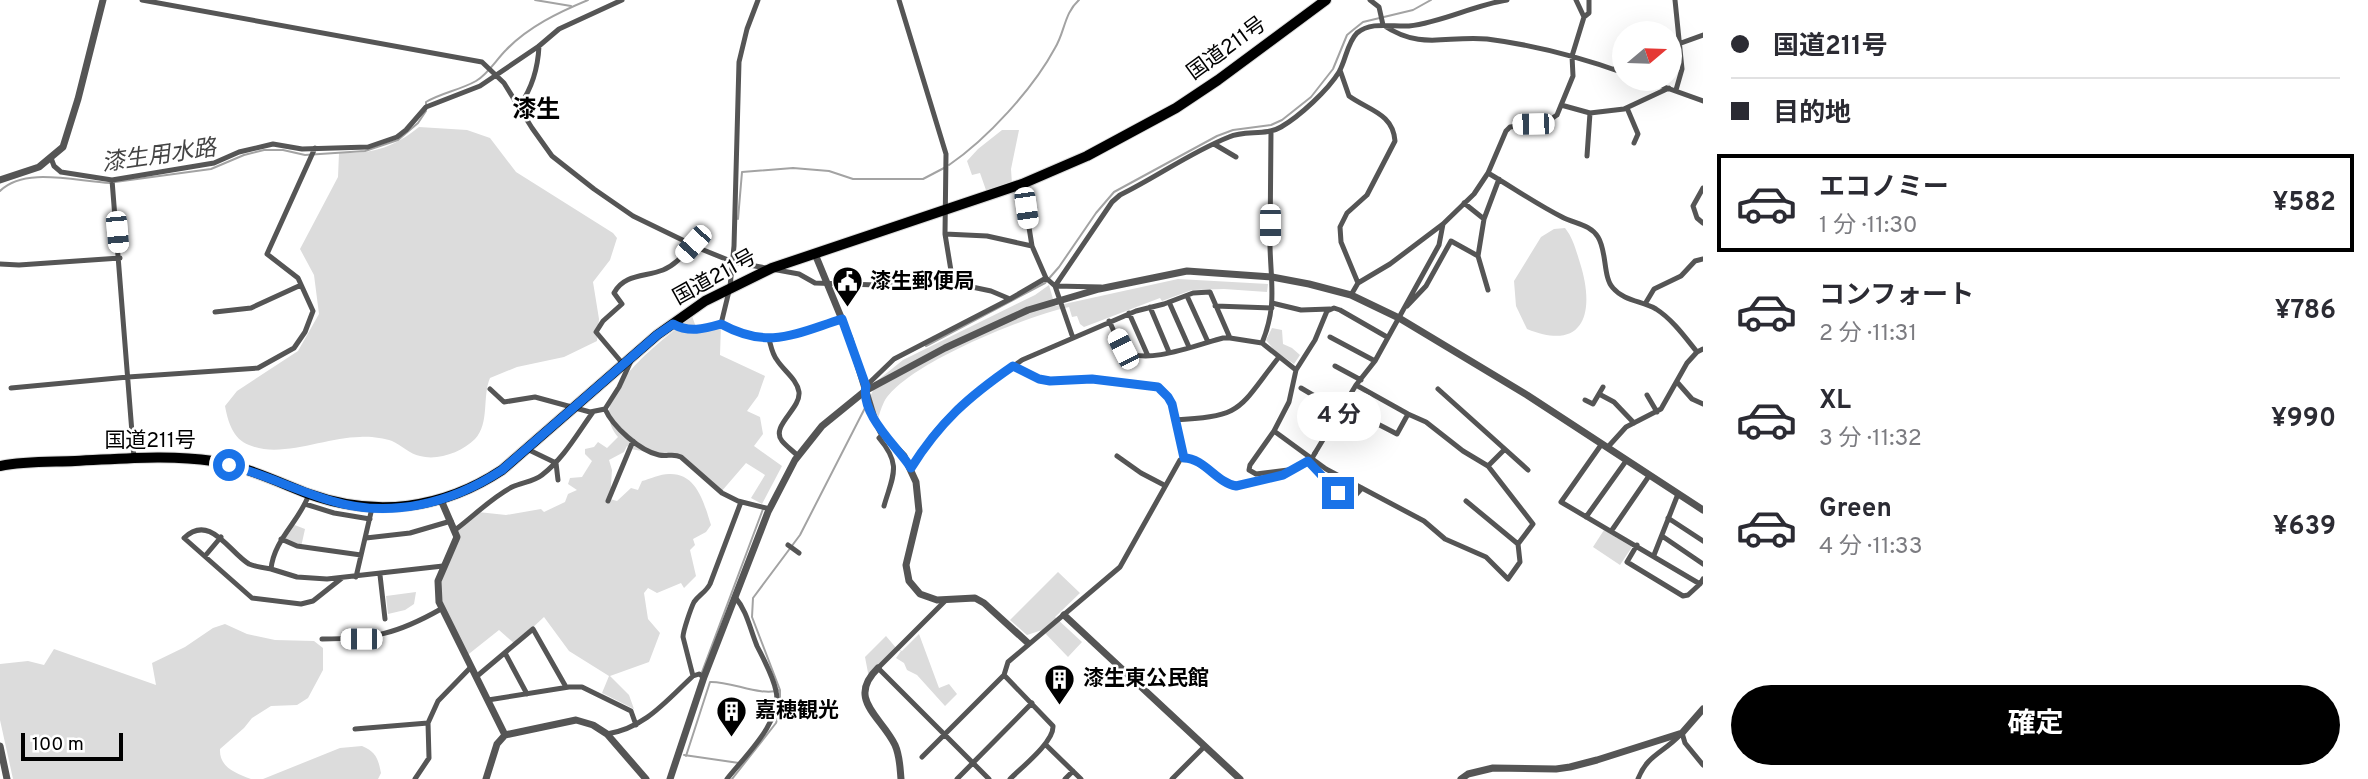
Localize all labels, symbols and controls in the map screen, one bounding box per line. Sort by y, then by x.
street label: 国道211号 [1182,11,1272,87]
north arrow [1612,21,1682,91]
map controls [1612,21,1682,91]
text: 国道211号 [1773,31,1888,64]
district label: 漆生 [512,96,560,126]
text: 目的地 [1773,98,1851,131]
car [1512,113,1555,135]
water label: 漆生用水路 [100,134,220,179]
icon: car [1735,172,1798,235]
text: エコノミー [1819,172,1949,205]
car [1013,186,1040,230]
text: ¥582 [2273,187,2336,220]
car [1260,204,1281,246]
car [105,210,130,254]
text: 1 分 · 11:30 [1819,212,1918,241]
car [672,221,715,267]
street label: 国道211号 [668,244,762,312]
public building icon: 漆生郵便局 [830,265,864,309]
place label: 漆生郵便局 [870,269,975,296]
icon: car [1735,280,1798,343]
text: コンフォート [1819,280,1974,313]
text: ¥786 [2275,295,2336,328]
text: 2 分 · 11:31 [1819,320,1917,349]
car [1105,326,1142,372]
text: XL [1819,385,1851,418]
icon: car [1735,388,1798,451]
callout: 4 分 [1296,392,1380,440]
text: 4 分 [1317,402,1361,431]
text: ¥990 [2271,403,2336,436]
text: 3 分 · 11:32 [1819,425,1922,454]
street label: 国道211号 [104,428,196,455]
route start [213,449,245,481]
route end [1322,477,1354,509]
text: Green [1819,493,1892,526]
icon: car [1735,496,1798,559]
text: ¥639 [2273,511,2336,544]
text: 4 分 · 11:33 [1819,533,1923,562]
car [341,629,383,650]
building icon: 漆生東公民館 [1043,662,1077,706]
place label: 漆生東公民館 [1083,666,1209,693]
button: 確定 [1731,685,2340,765]
building icon: 嘉穂観光 [715,694,749,738]
place label: 嘉穂観光 [755,698,839,725]
scale bar [21,730,122,762]
text: 100 m [32,733,84,757]

